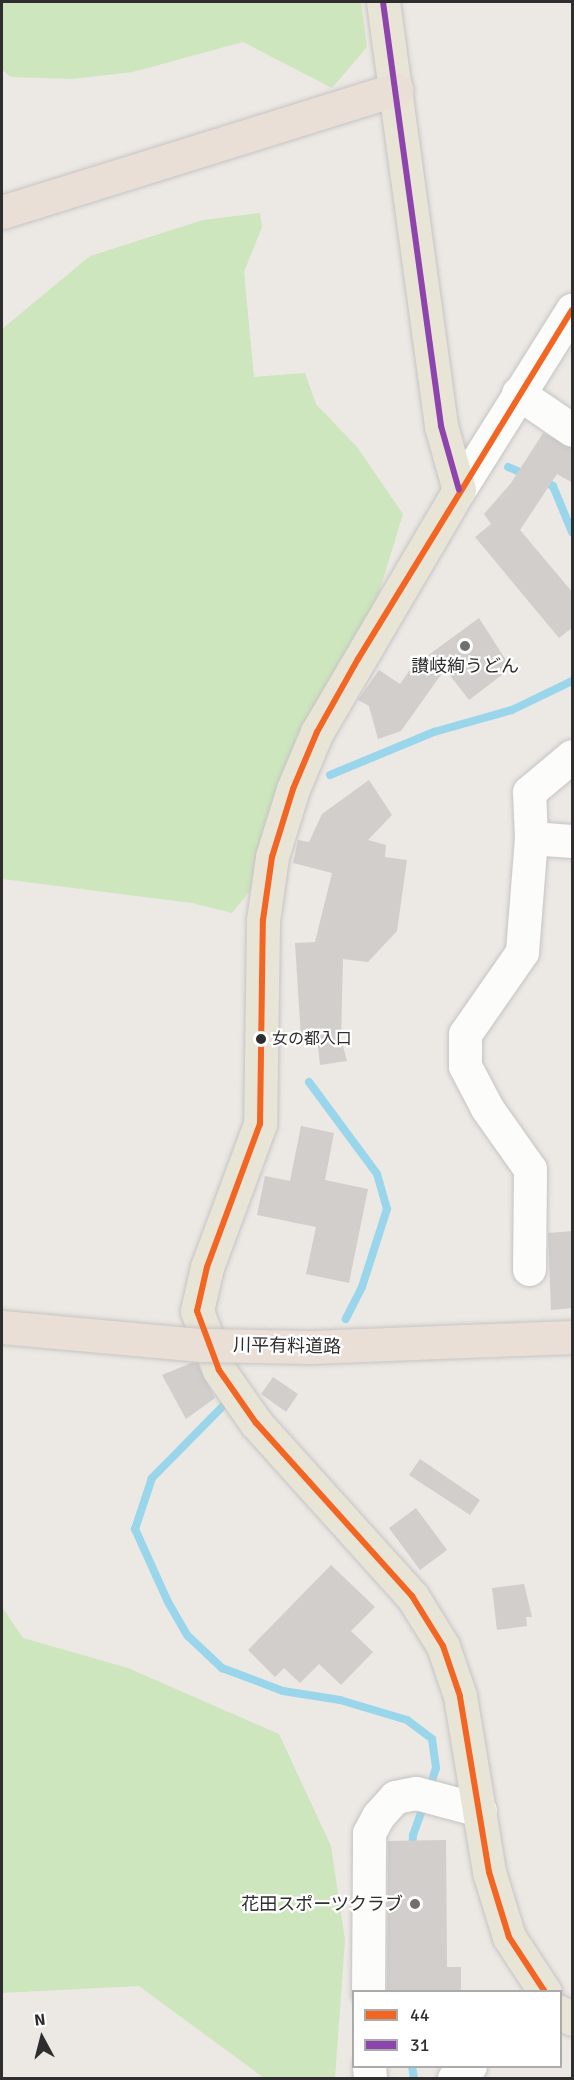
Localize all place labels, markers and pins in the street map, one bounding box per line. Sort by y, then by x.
marker: 讃岐絢うどん [458,639,472,653]
place label: 讃岐絢うどん [411,655,519,677]
place label: 女の都入口 [272,1029,352,1049]
marker: 女の都入口 [255,1033,267,1045]
place label: 花田スポーツクラブ [241,1893,403,1915]
marker: 花田スポーツクラブ [408,1897,422,1911]

